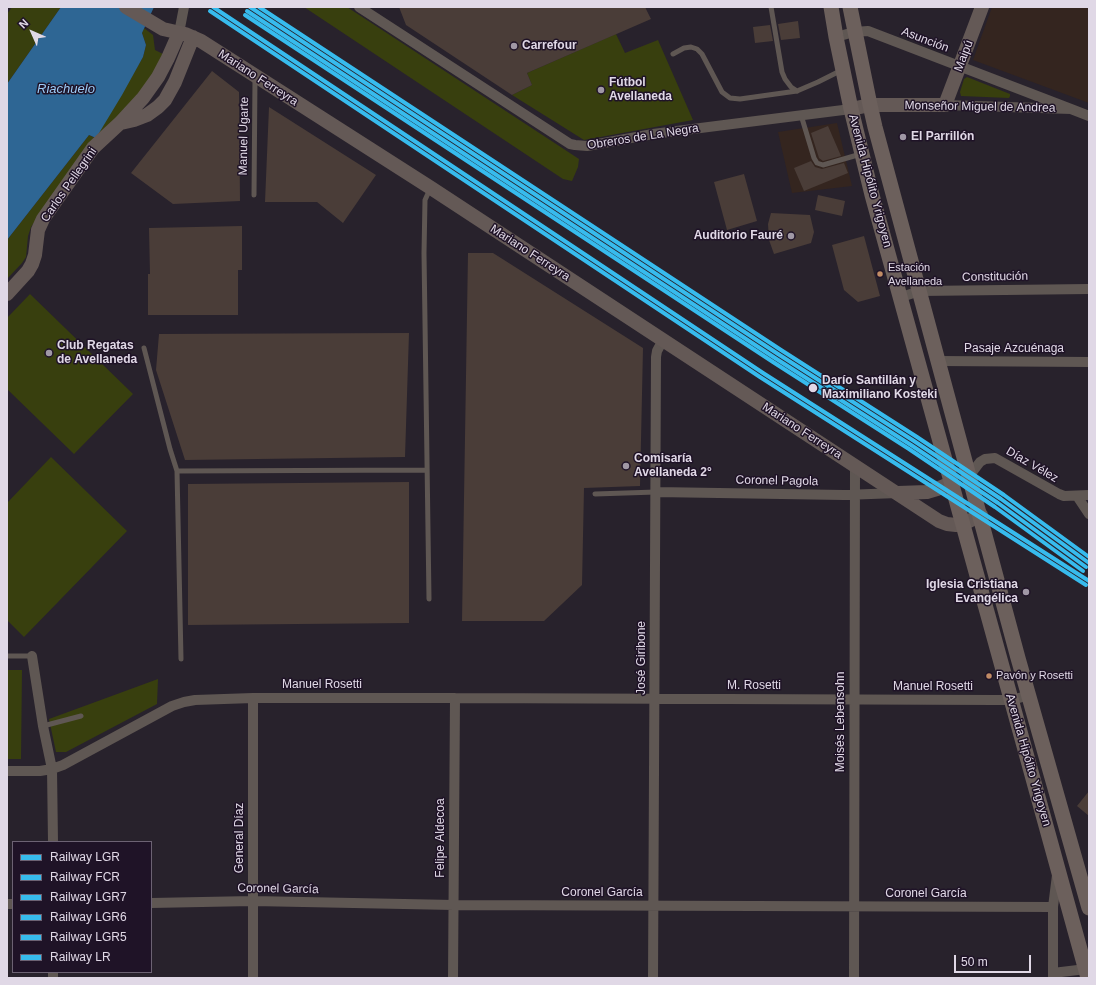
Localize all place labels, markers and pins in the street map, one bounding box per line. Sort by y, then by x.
place label: Carrefour [522,39,577,53]
marker: Carrefour [509,41,519,51]
place label: Fútbol Avellaneda [609,76,672,104]
marker: Fútbol Avellaneda [596,85,606,95]
place label: El Parrillón [911,130,974,144]
marker: El Parrillón [898,132,908,142]
place label: Auditorio Fauré [694,229,783,243]
marker: Auditorio Fauré [786,231,796,241]
place label: Estación Avellaneda [888,261,942,287]
marker: Estación Avellaneda [875,269,885,279]
place label: Club Regatas de Avellaneda [57,339,137,367]
marker: Club Regatas de Avellaneda [44,348,54,358]
place label: Darío Santillán y Maximiliano Kosteki [822,374,937,402]
marker: Darío Santillán y Maximiliano Kosteki [807,382,819,394]
place label: Comisaría Avellaneda 2° [634,452,712,480]
marker: Comisaría Avellaneda 2° [621,461,631,471]
place label: Iglesia Cristiana Evangélica [926,578,1018,606]
marker: Iglesia Cristiana Evangélica [1021,587,1031,597]
place label: Pavón y Rosetti [996,669,1073,683]
marker: Pavón y Rosetti [984,671,994,681]

